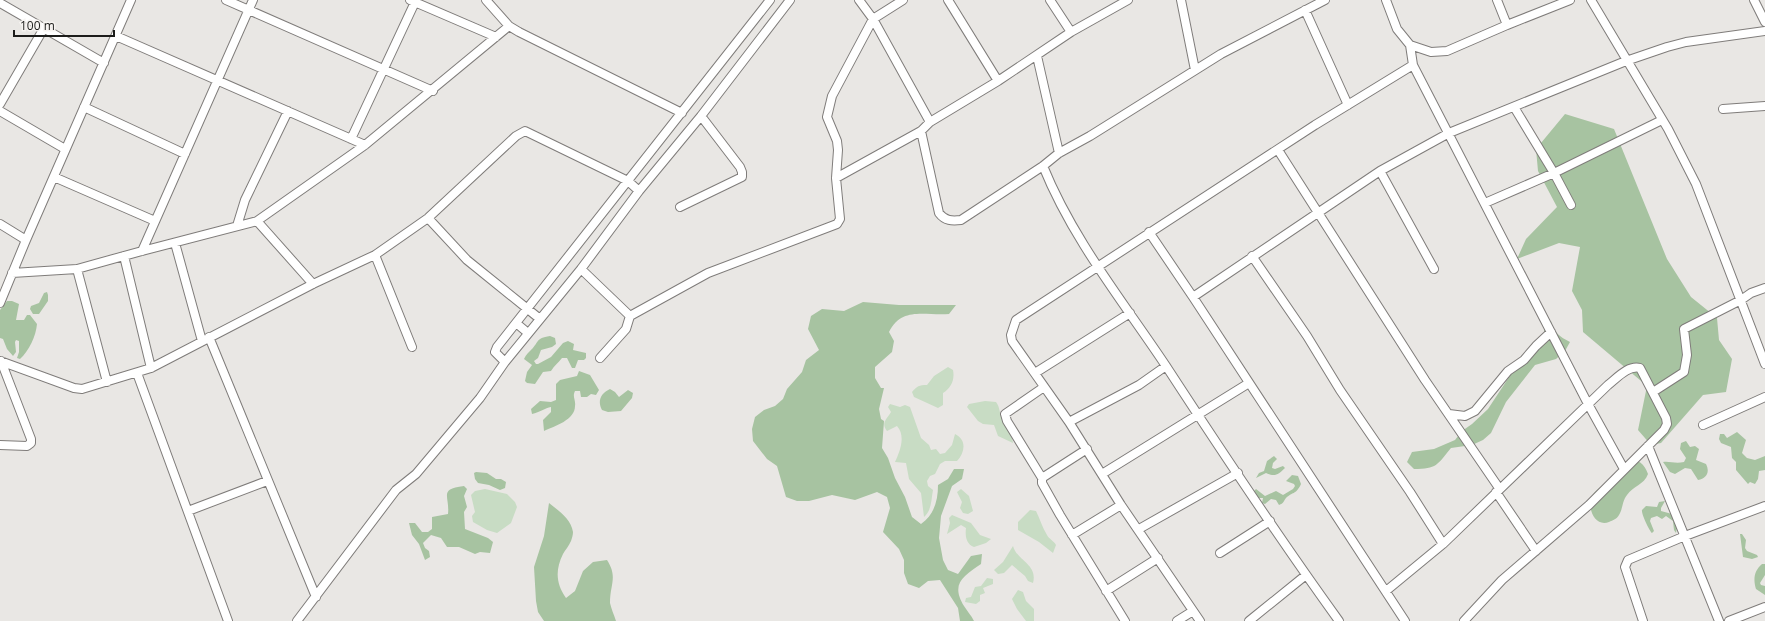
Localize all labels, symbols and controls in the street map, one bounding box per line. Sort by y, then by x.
scale bar [14,12,114,38]
text: 100 m [20,17,55,34]

